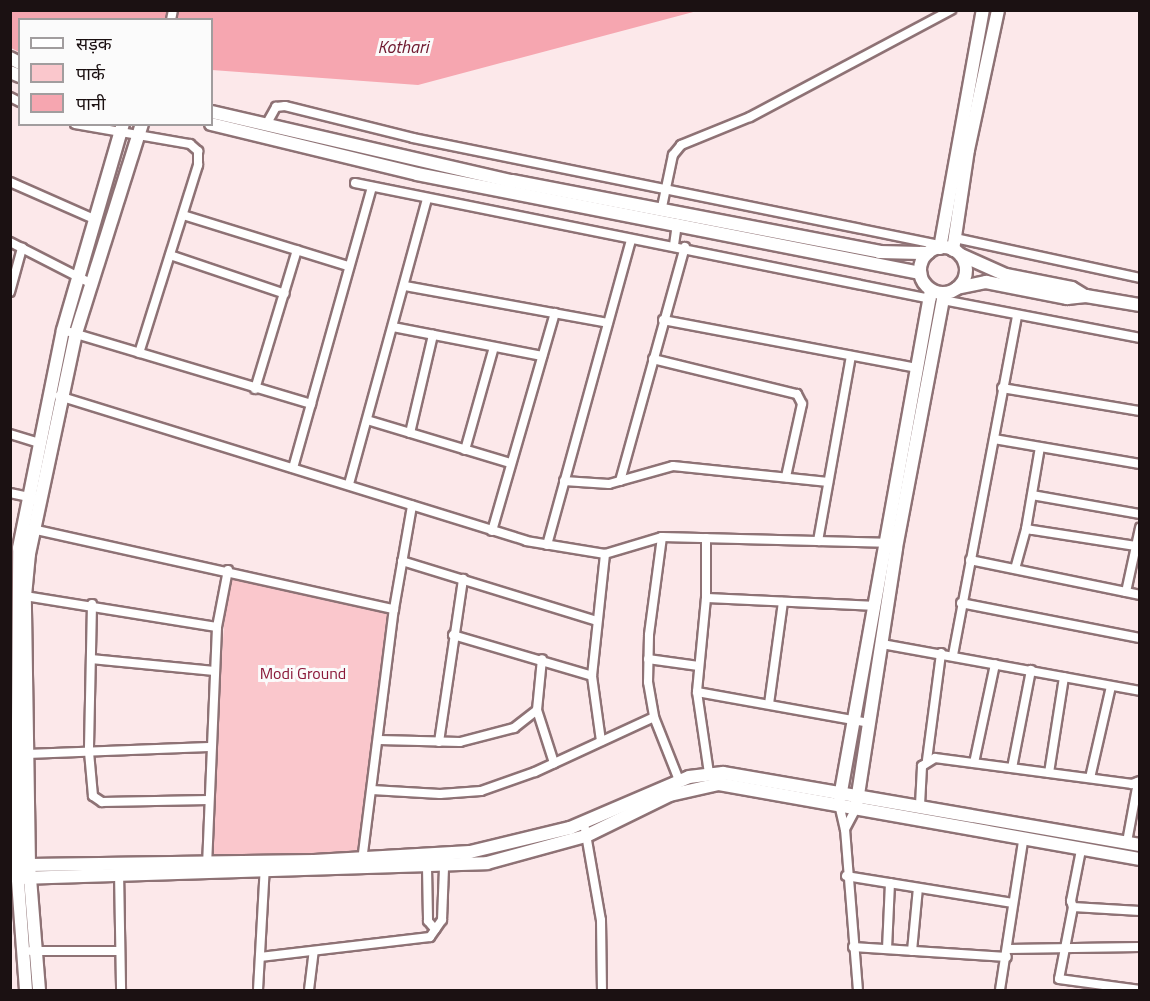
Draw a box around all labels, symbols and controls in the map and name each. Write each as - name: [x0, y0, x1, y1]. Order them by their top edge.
- legend: [18, 18, 213, 126]
- text: सड़क: [76, 30, 112, 57]
- water label: Kothari: [378, 36, 428, 58]
- text: पार्क: [76, 60, 105, 87]
- text: पानी: [76, 90, 106, 117]
- park label: Modi Ground: [260, 663, 346, 683]

